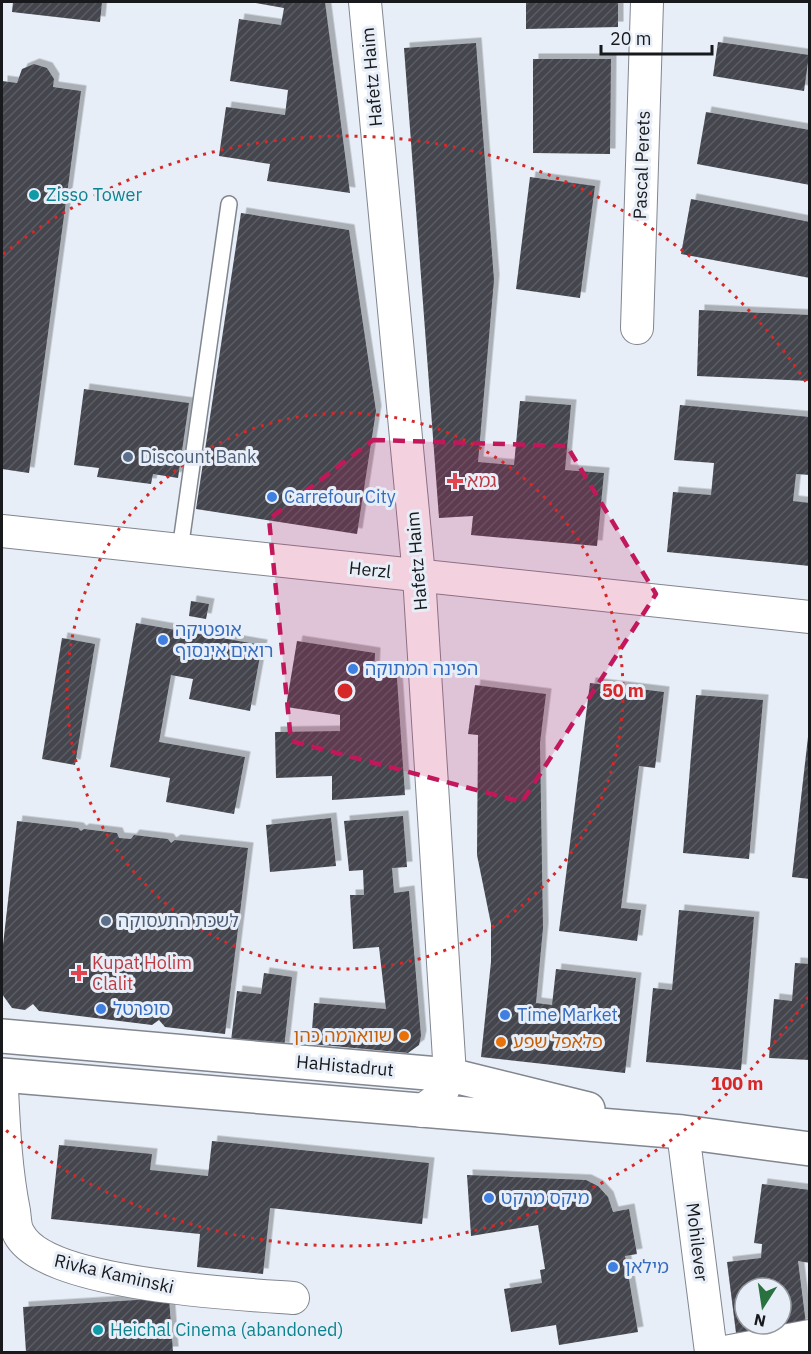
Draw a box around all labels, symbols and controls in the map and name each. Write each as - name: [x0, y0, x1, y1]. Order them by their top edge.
- scale bar: [601, 18, 712, 56]
- street label: Hafetz Haim: [356, 27, 387, 128]
- text: 20 m: [610, 27, 652, 50]
- street label: Pascal Perets: [628, 110, 655, 220]
- place label: Zisso Tower: [46, 183, 142, 206]
- marker: Zisso Tower: [27, 188, 41, 202]
- place label: Discount Bank: [140, 445, 257, 468]
- marker: Discount Bank: [121, 450, 135, 464]
- place label: גמא: [467, 469, 497, 492]
- marker: גמא: [448, 474, 462, 488]
- place label: Carrefour City: [284, 485, 396, 508]
- marker: Carrefour City: [265, 490, 279, 504]
- street label: Hafetz Haim: [401, 511, 432, 612]
- street label: Herzl: [348, 556, 392, 583]
- place label: אופטיקה רואים אינסוף: [175, 618, 273, 662]
- marker: אופטיקה רואים אינסוף: [156, 633, 170, 647]
- place label: הפינה המתוקה: [365, 657, 478, 680]
- marker: הפינה המתוקה: [346, 662, 360, 676]
- text: 50 m: [602, 679, 644, 702]
- centre of rings: [335, 681, 355, 701]
- place label: לשכת התעסוקה: [118, 909, 239, 932]
- marker: לשכת התעסוקה: [99, 914, 113, 928]
- place label: Kupat Holim Clalit: [92, 951, 192, 995]
- marker: Kupat Holim Clalit: [70, 964, 88, 982]
- place label: סופרטל: [113, 997, 170, 1020]
- marker: סופרטל: [94, 1002, 108, 1016]
- place label: Time Market: [517, 1003, 618, 1026]
- marker: Time Market: [498, 1008, 512, 1022]
- place label: שווארמה כהן: [293, 1024, 392, 1047]
- marker: שווארמה כהן: [397, 1029, 411, 1043]
- place label: פלאפל שפע: [513, 1030, 603, 1053]
- marker: פלאפל שפע: [494, 1035, 508, 1049]
- street label: HaHistadrut: [295, 1050, 395, 1081]
- text: 100 m: [711, 1072, 763, 1095]
- place label: מיקס מרקט: [501, 1186, 589, 1209]
- marker: מיקס מרקט: [482, 1191, 496, 1205]
- street label: Mohilever: [681, 1201, 714, 1283]
- street label: Rivka Kaminski: [52, 1249, 176, 1298]
- place label: מילאן: [625, 1255, 669, 1278]
- marker: מילאן: [606, 1260, 620, 1274]
- north arrow: [733, 1276, 793, 1336]
- text: N: [752, 1310, 768, 1332]
- place label: Heichal Cinema (abandoned): [110, 1318, 344, 1341]
- marker: Heichal Cinema (abandoned): [91, 1323, 105, 1337]

